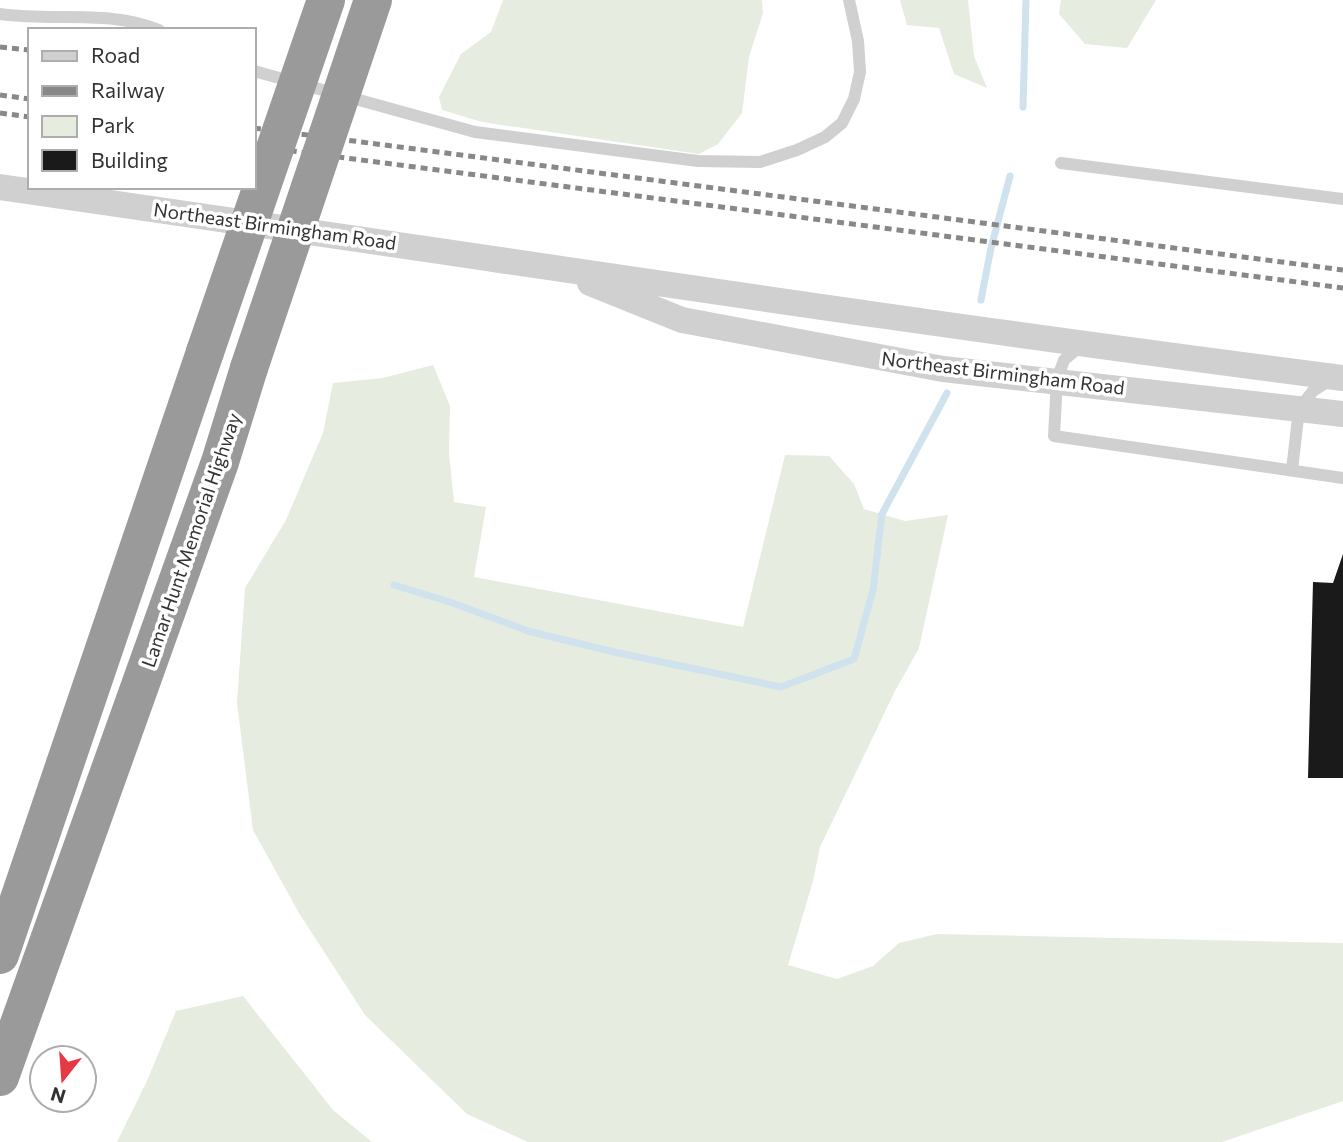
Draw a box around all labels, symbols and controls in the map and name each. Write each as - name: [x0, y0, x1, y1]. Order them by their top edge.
- legend: [28, 28, 256, 189]
- text: Road: [91, 42, 140, 67]
- text: Railway: [91, 77, 165, 102]
- text: Park: [91, 112, 135, 137]
- text: Building: [91, 147, 168, 172]
- street label: Northeast Birmingham Road: [152, 197, 398, 254]
- street label: Northeast Birmingham Road: [880, 346, 1126, 399]
- street label: Lamar Hunt Memorial Highway: [136, 410, 245, 670]
- north arrow: [28, 1044, 98, 1114]
- text: N: [48, 1083, 68, 1109]

